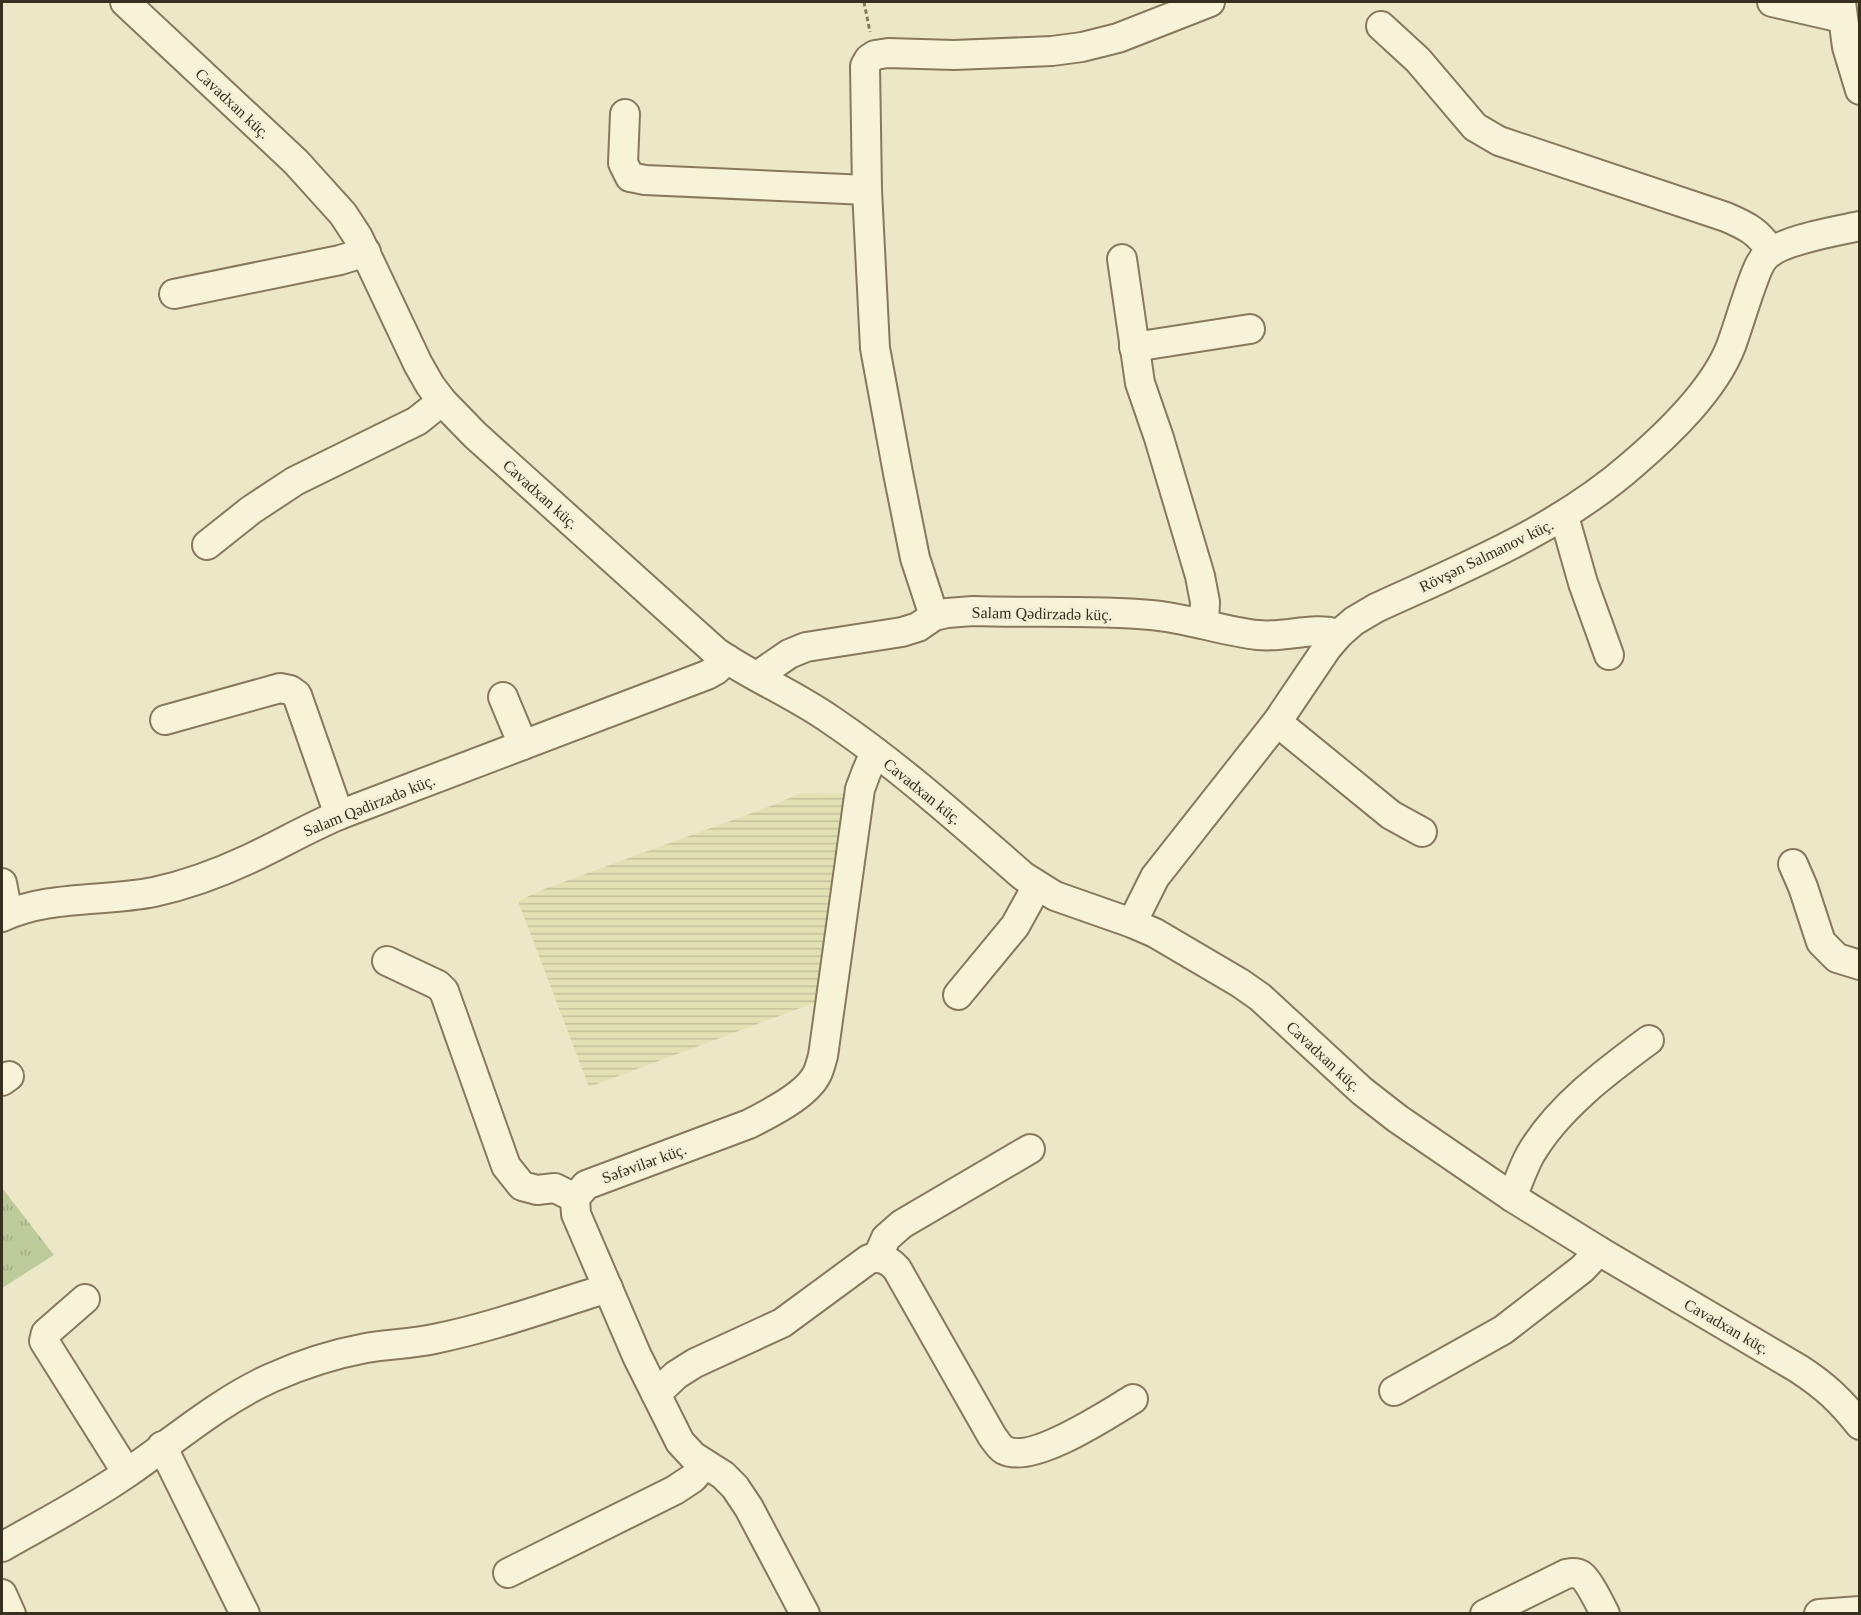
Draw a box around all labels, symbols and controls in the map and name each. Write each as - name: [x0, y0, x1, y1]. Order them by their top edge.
- street label: Cavadxan küç.: [191, 65, 273, 143]
- street label: Cavadxan küç.: [499, 456, 582, 533]
- street label: Rövşən Salmanov küç.: [1416, 516, 1556, 596]
- street label: Salam Qədirzadə küç.: [971, 604, 1113, 624]
- street label: Cavadxan küç.: [880, 755, 965, 829]
- street label: Salam Qədirzadə küç.: [301, 771, 438, 841]
- street label: Cavadxan küç.: [1282, 1018, 1364, 1096]
- street label: Səfəvilər küç.: [600, 1140, 689, 1188]
- street label: Cavadxan küç.: [1681, 1295, 1772, 1358]

